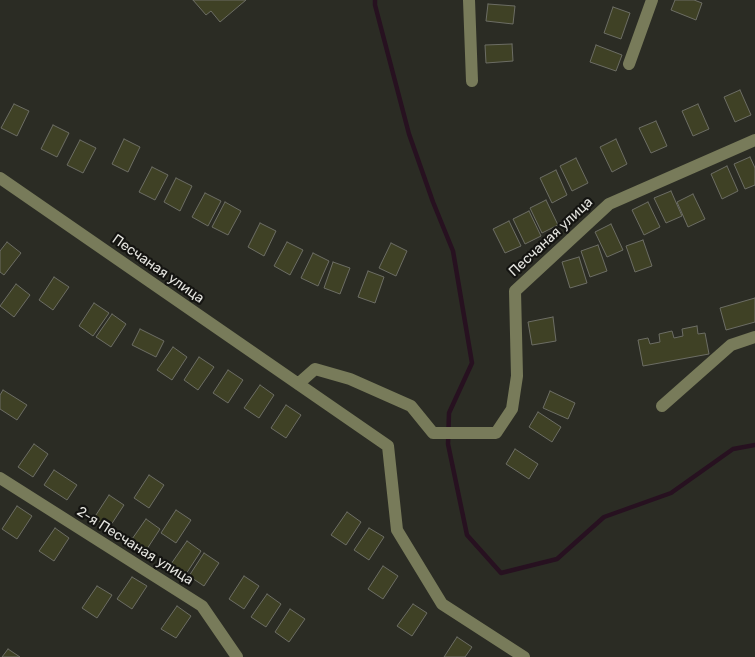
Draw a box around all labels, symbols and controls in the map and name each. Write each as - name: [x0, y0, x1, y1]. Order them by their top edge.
- street label: Песчаная улица: [506, 194, 596, 280]
- street label: Песчаная улица: [109, 231, 207, 307]
- street label: 2-я Песчаная улица: [74, 503, 196, 589]

